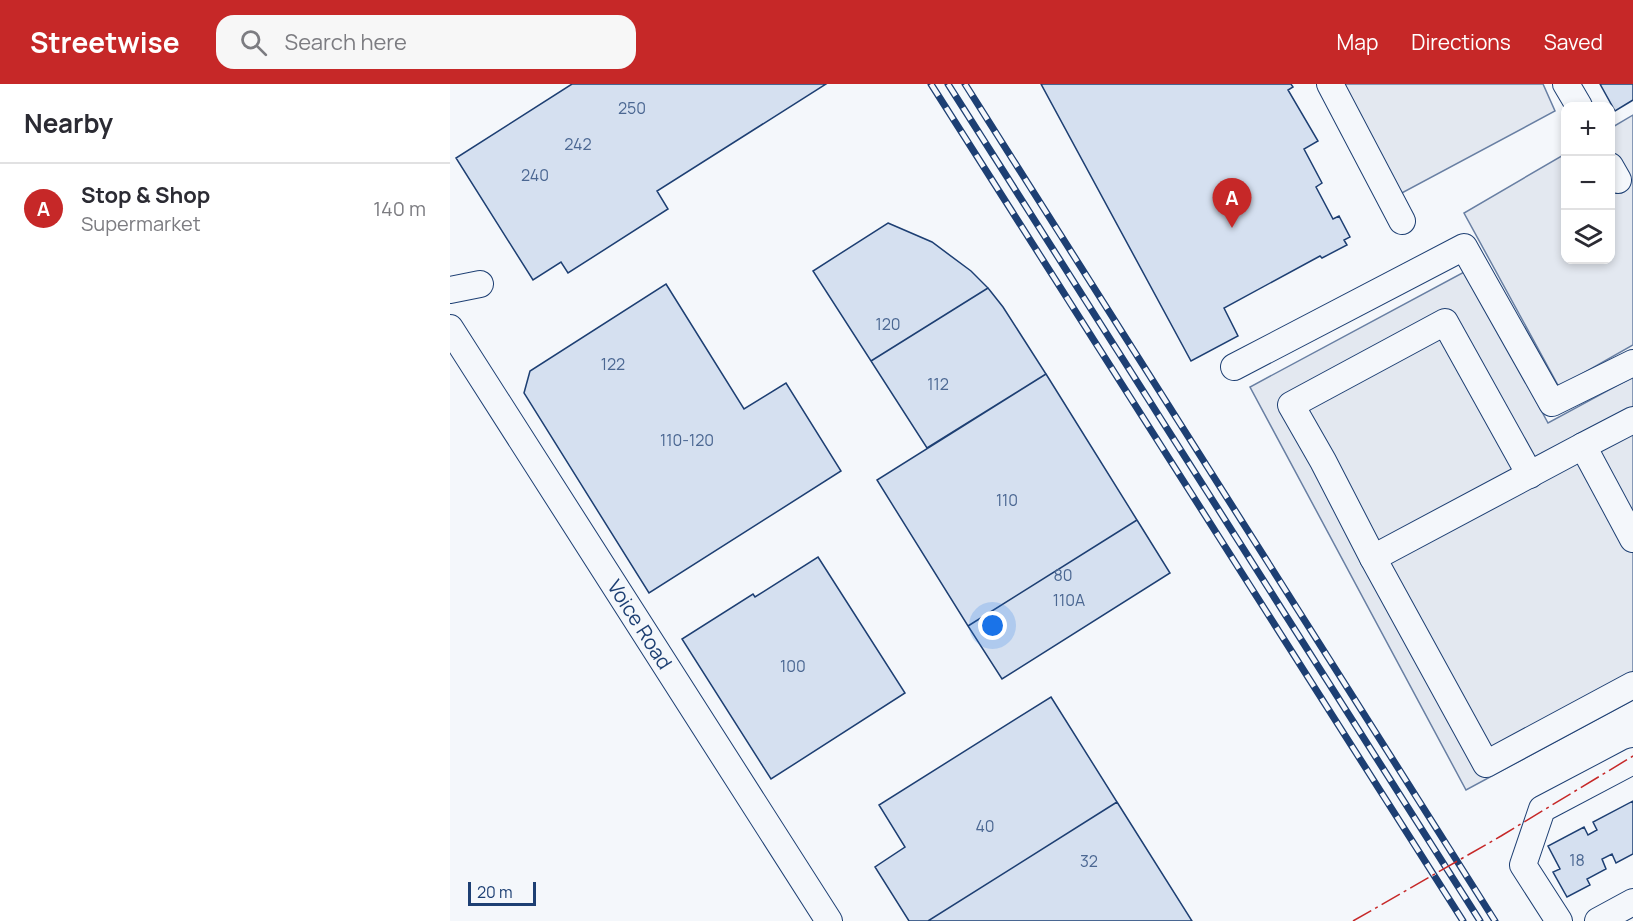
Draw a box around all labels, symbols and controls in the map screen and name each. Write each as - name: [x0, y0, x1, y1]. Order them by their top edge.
- search box: [216, 15, 636, 69]
- text: Streetwise: [30, 23, 180, 61]
- icon: search: [237, 26, 270, 59]
- text: Search here: [285, 27, 407, 57]
- text: Map: [1337, 28, 1378, 56]
- text: Directions: [1411, 28, 1511, 56]
- text: Saved: [1544, 28, 1603, 56]
- house number: 250: [618, 97, 646, 119]
- map controls: [1561, 102, 1615, 264]
- button: +: [1561, 102, 1615, 156]
- text: Nearby: [24, 105, 113, 141]
- house number: 242: [564, 133, 592, 155]
- button: −: [1561, 156, 1615, 210]
- house number: 240: [521, 164, 549, 186]
- pin: A: [1212, 178, 1252, 228]
- text: Stop & Shop: [81, 180, 210, 210]
- text: A: [37, 195, 50, 222]
- text: 140 m: [373, 195, 426, 222]
- text: Supermarket: [81, 210, 201, 237]
- button: layers: [1561, 210, 1615, 264]
- house number: 120: [875, 313, 901, 335]
- house number: 122: [601, 353, 625, 375]
- house number: 112: [927, 373, 949, 395]
- house number: 110-120: [660, 429, 714, 451]
- house number: 110: [996, 489, 1018, 511]
- house number: 80: [1053, 564, 1073, 586]
- street label: Voice Road: [601, 574, 679, 674]
- house number: 110A: [1053, 589, 1085, 611]
- your location: [978, 611, 1007, 640]
- house number: 100: [780, 655, 806, 677]
- house number: 40: [975, 815, 995, 837]
- house number: 18: [1569, 849, 1585, 871]
- house number: 32: [1080, 850, 1098, 872]
- scale bar: [468, 879, 536, 906]
- text: 20 m: [477, 881, 513, 903]

